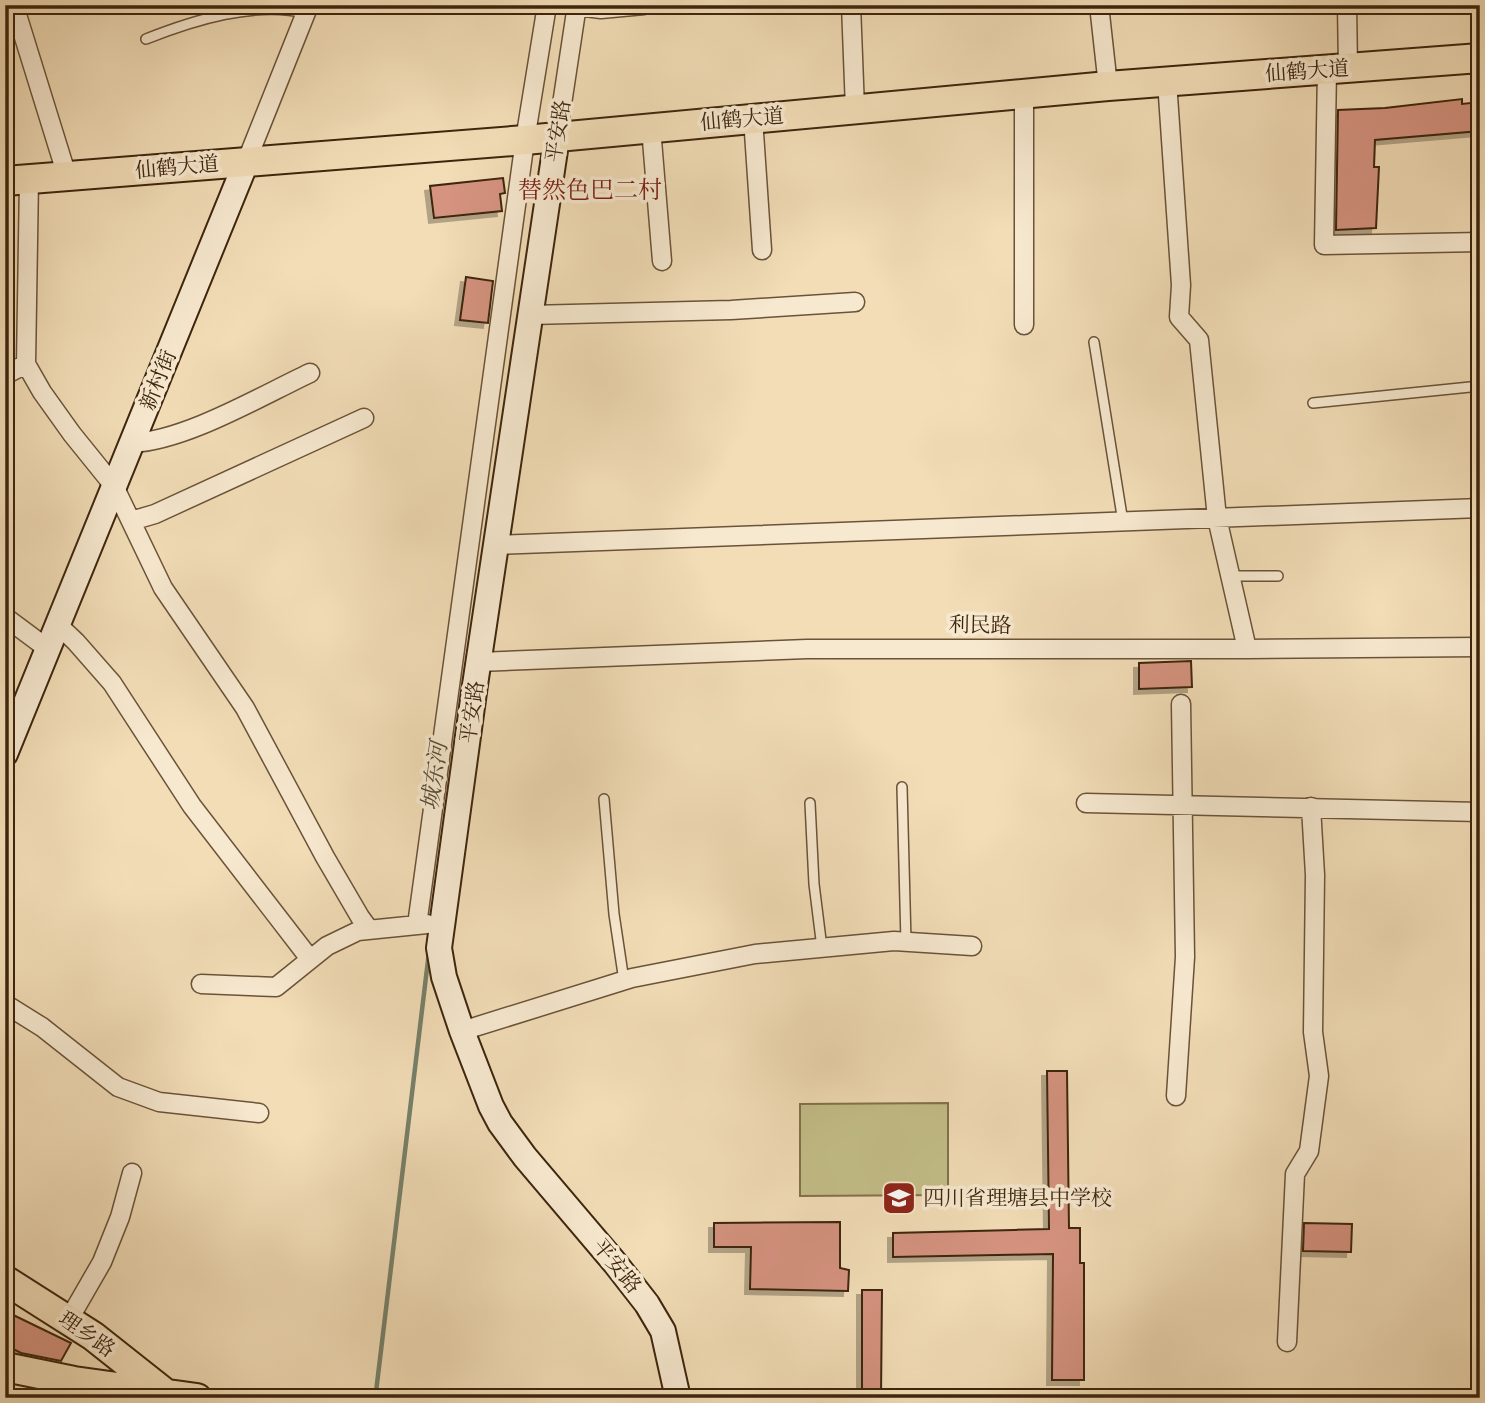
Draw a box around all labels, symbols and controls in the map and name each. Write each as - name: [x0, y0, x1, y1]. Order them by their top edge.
- street label: 仙鹤大道: [1264, 55, 1350, 87]
- street label: 平安路: [540, 98, 576, 164]
- street label: 仙鹤大道: [699, 102, 785, 136]
- street label: 仙鹤大道: [134, 150, 220, 184]
- district label: 替然色巴二村: [518, 175, 662, 205]
- street label: 新村街: [134, 346, 182, 414]
- street label: 利民路: [948, 611, 1012, 639]
- street label: 平安路: [455, 679, 489, 745]
- water label: 城东河: [415, 736, 453, 812]
- school or university icon: 四川省理塘县中学校: [880, 1179, 918, 1217]
- place label: 四川省理塘县中学校: [923, 1185, 1112, 1211]
- street label: 平安路: [587, 1233, 647, 1299]
- street label: 理乡路: [54, 1305, 120, 1363]

